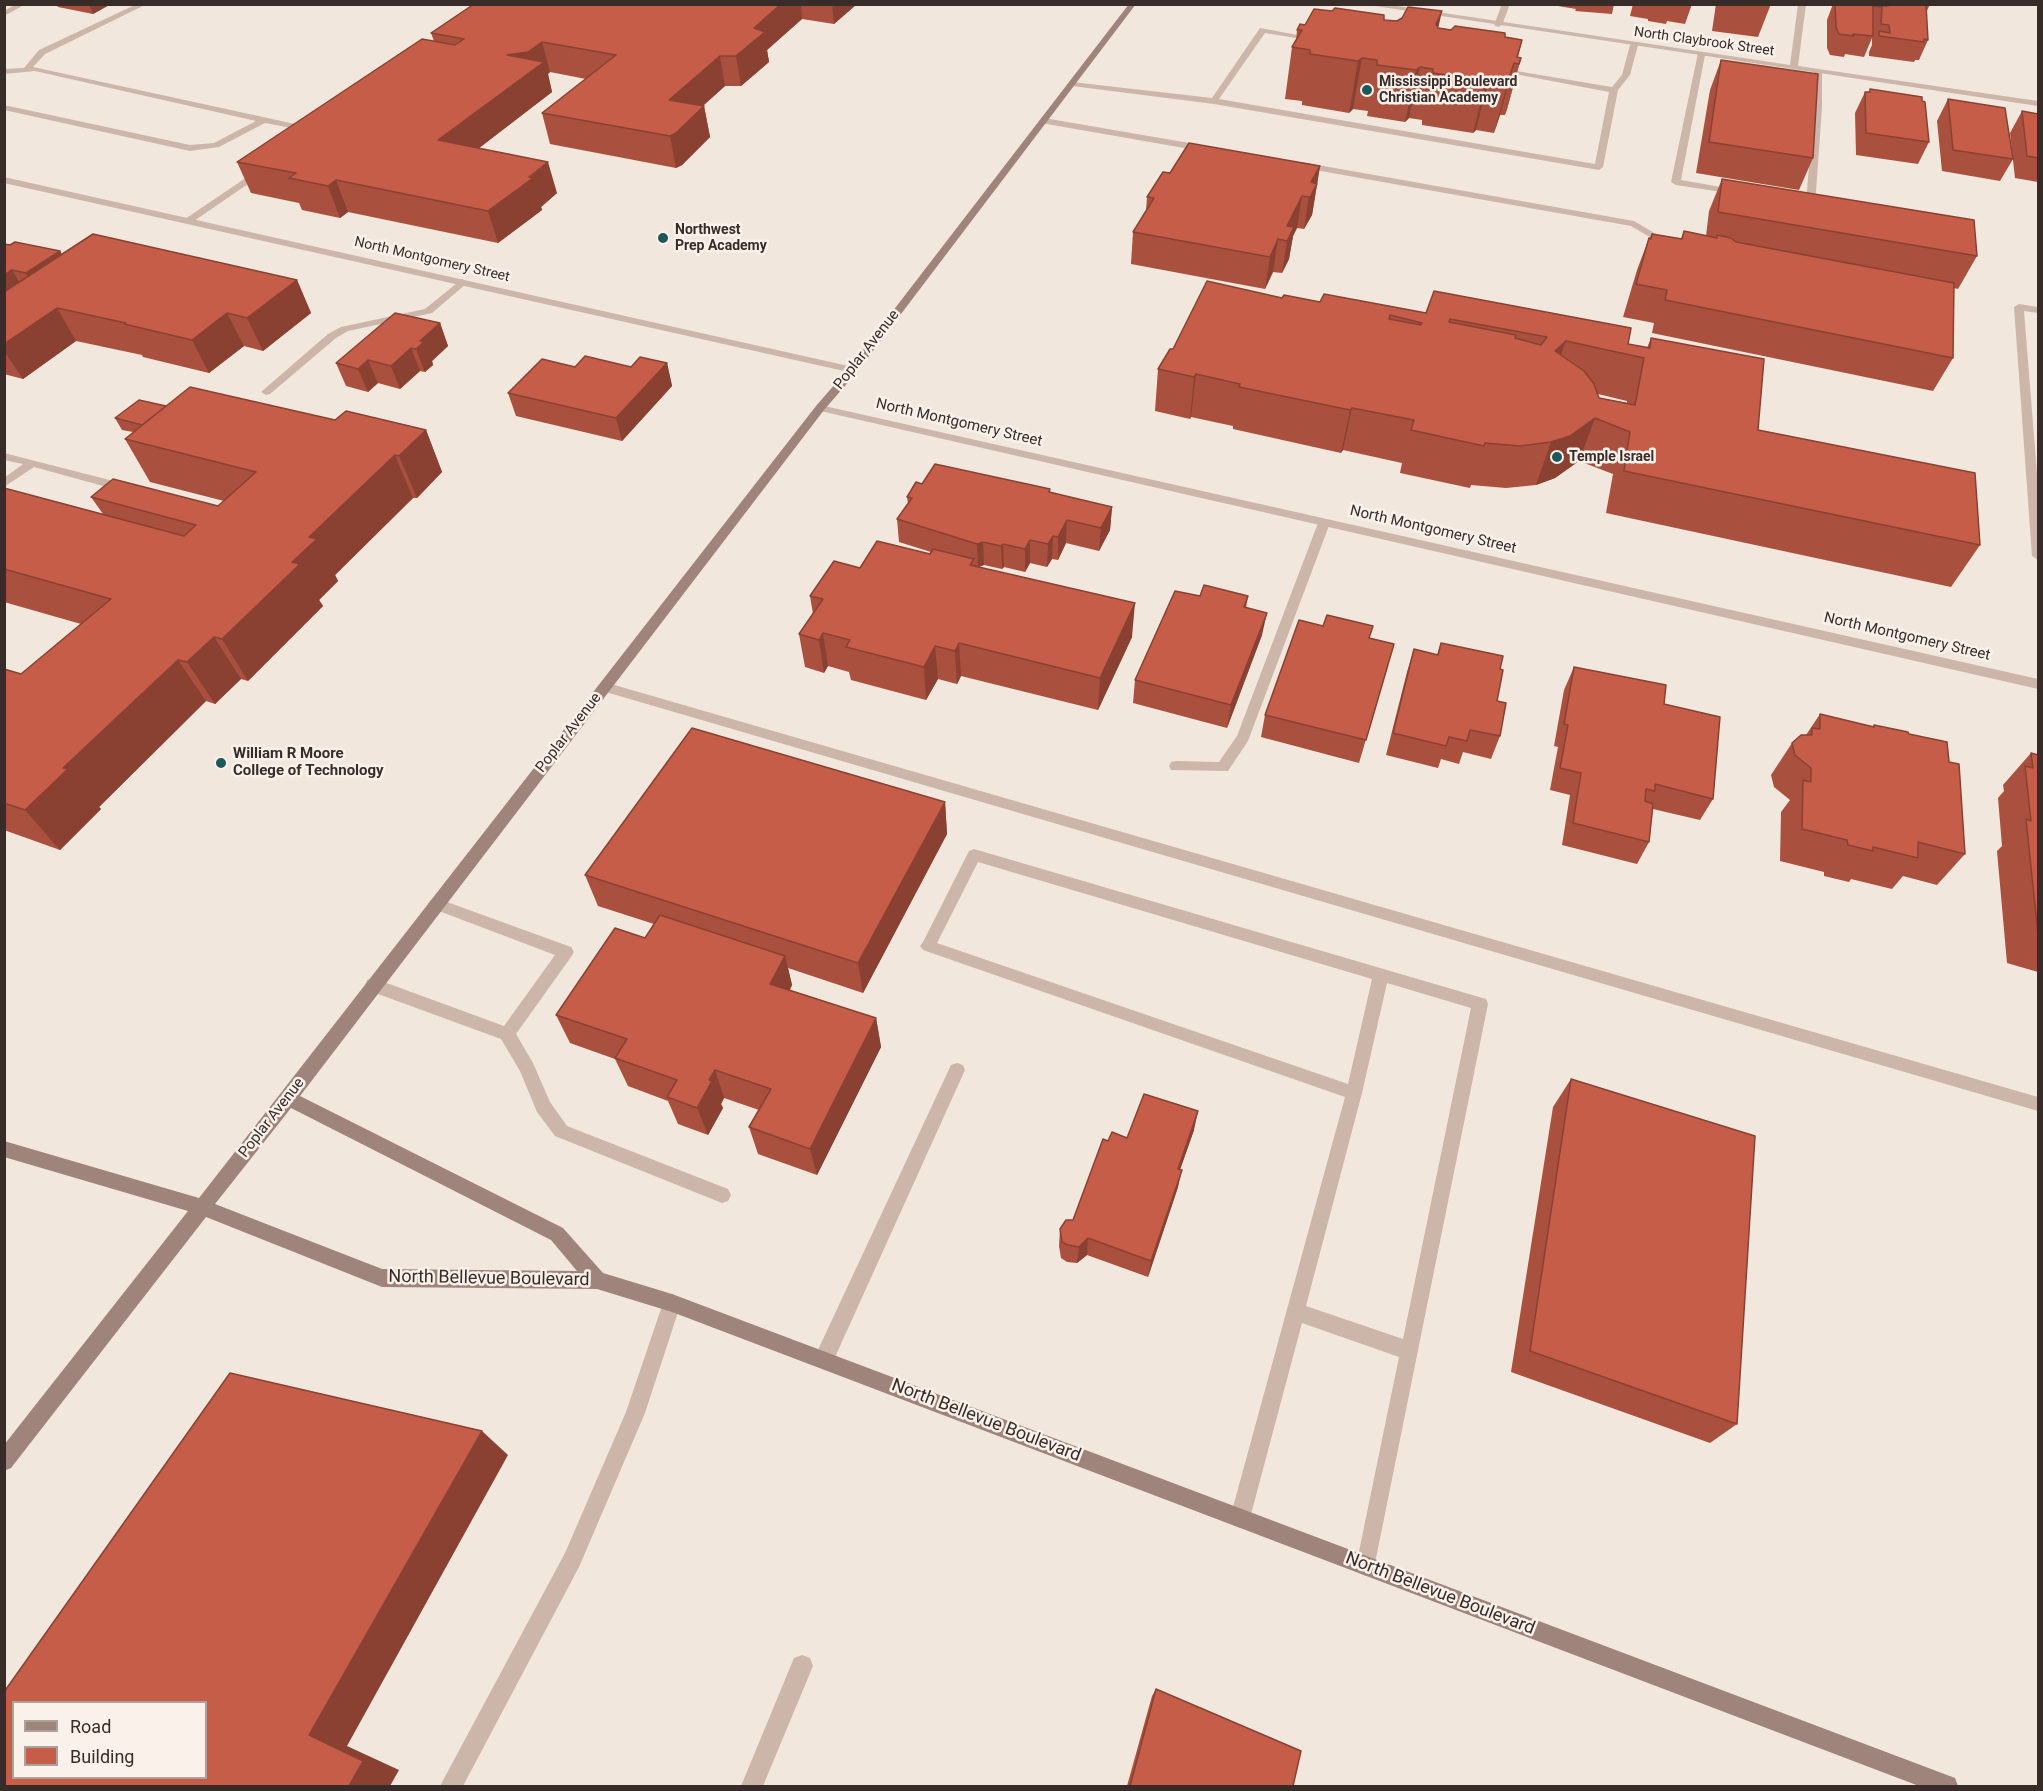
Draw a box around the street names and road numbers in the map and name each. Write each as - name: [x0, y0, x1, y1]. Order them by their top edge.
- street label: North Claybrook Street: [1633, 24, 1775, 60]
- street label: North Montgomery Street: [353, 234, 511, 286]
- street label: Poplar Avenue: [830, 307, 904, 393]
- street label: North Montgomery Street: [874, 395, 1044, 451]
- street label: North Montgomery Street: [1348, 502, 1518, 558]
- street label: North Montgomery Street: [1822, 609, 1992, 665]
- street label: Poplar Avenue: [532, 690, 606, 776]
- street label: Poplar Avenue: [235, 1075, 309, 1161]
- street label: North Bellevue Boulevard: [388, 1266, 590, 1292]
- street label: North Bellevue Boulevard: [888, 1375, 1084, 1467]
- street label: North Bellevue Boulevard: [1342, 1548, 1538, 1640]

